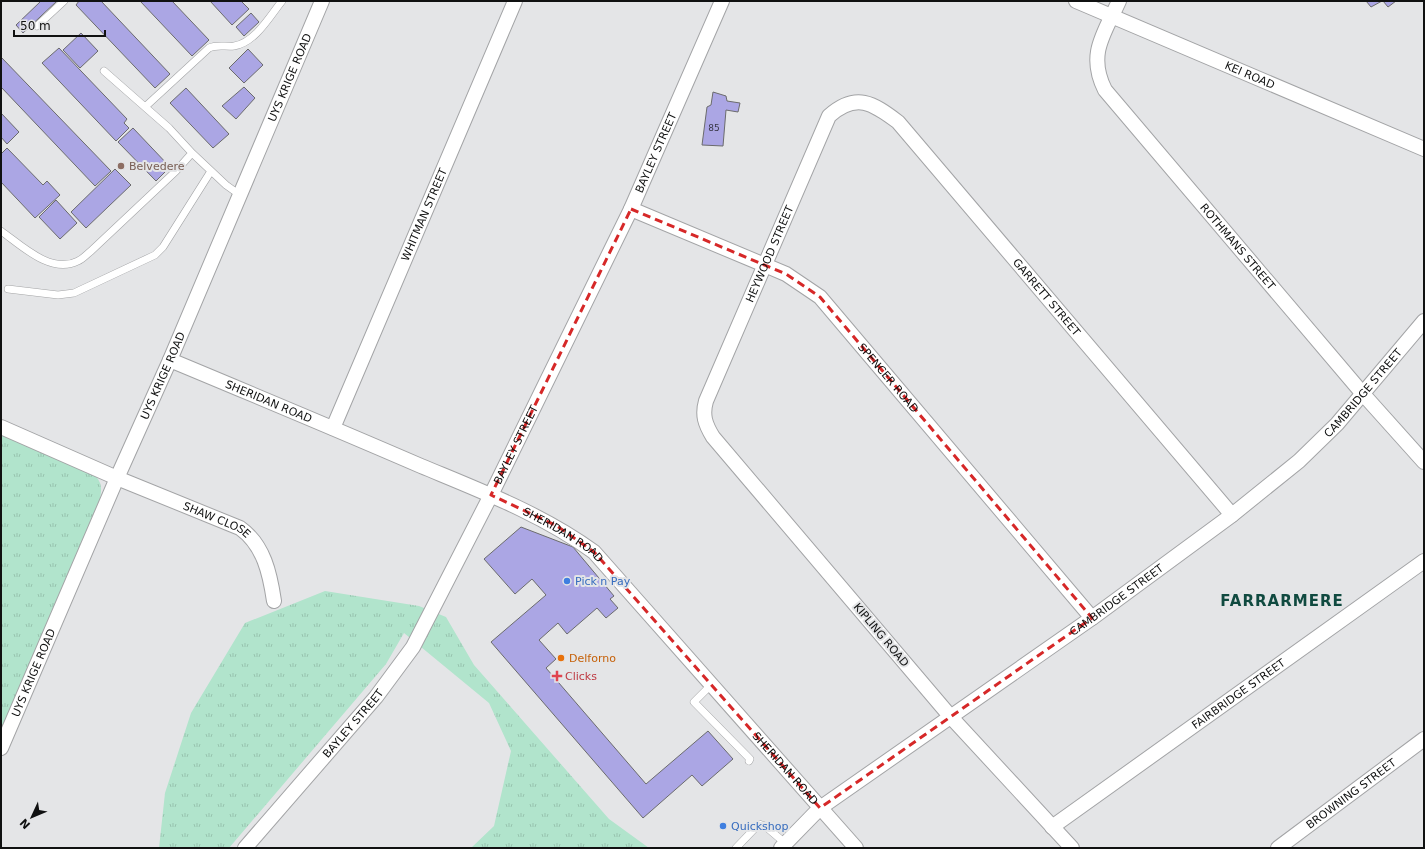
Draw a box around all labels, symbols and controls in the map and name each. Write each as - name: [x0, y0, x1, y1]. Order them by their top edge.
- scale bar: [14, 12, 105, 38]
- text: 50 m: [20, 19, 51, 33]
- street label: UYS KRIGE ROAD: [265, 31, 314, 124]
- street label: KEI ROAD: [1223, 59, 1277, 91]
- street label: BAYLEY STREET: [632, 110, 679, 195]
- house number: 85: [708, 123, 720, 133]
- place label: Belvedere: [129, 160, 185, 173]
- marker: Belvedere: [116, 161, 126, 171]
- street label: WHITMAN STREET: [398, 166, 450, 263]
- street label: ROTHMANS STREET: [1198, 201, 1278, 293]
- street label: HEYWOOD STREET: [743, 203, 796, 304]
- street label: GARRETT STREET: [1010, 256, 1083, 338]
- street label: UYS KRIGE ROAD: [138, 330, 188, 421]
- street label: SPENCER ROAD: [855, 340, 921, 415]
- street label: CAMBRIDGE STREET: [1321, 346, 1405, 440]
- street label: SHERIDAN ROAD: [223, 377, 314, 425]
- street label: BAYLEY STREET: [491, 403, 541, 486]
- street label: SHAW CLOSE: [181, 499, 254, 540]
- street label: SHERIDAN ROAD: [521, 505, 606, 565]
- street label: CAMBRIDGE STREET: [1067, 561, 1166, 638]
- place label: Pick n Pay: [575, 575, 631, 588]
- marker: Pick n Pay: [562, 576, 572, 586]
- district label: FARRARMERE: [1220, 592, 1344, 610]
- street label: KIPLING ROAD: [851, 601, 911, 669]
- street label: UYS KRIGE ROAD: [9, 627, 58, 719]
- place label: Delforno: [569, 652, 616, 665]
- marker: Delforno: [556, 653, 566, 663]
- street label: FAIRBRIDGE STREET: [1189, 656, 1288, 732]
- place label: Clicks: [565, 670, 597, 683]
- marker: Clicks: [552, 671, 562, 681]
- street label: BAYLEY STREET: [320, 686, 386, 760]
- street label: SHERIDAN ROAD: [750, 729, 821, 807]
- street label: BROWNING STREET: [1304, 756, 1399, 831]
- north arrow: [12, 797, 52, 837]
- text: N: [17, 816, 33, 831]
- place label: Quickshop: [731, 820, 789, 833]
- marker: Quickshop: [718, 821, 728, 831]

